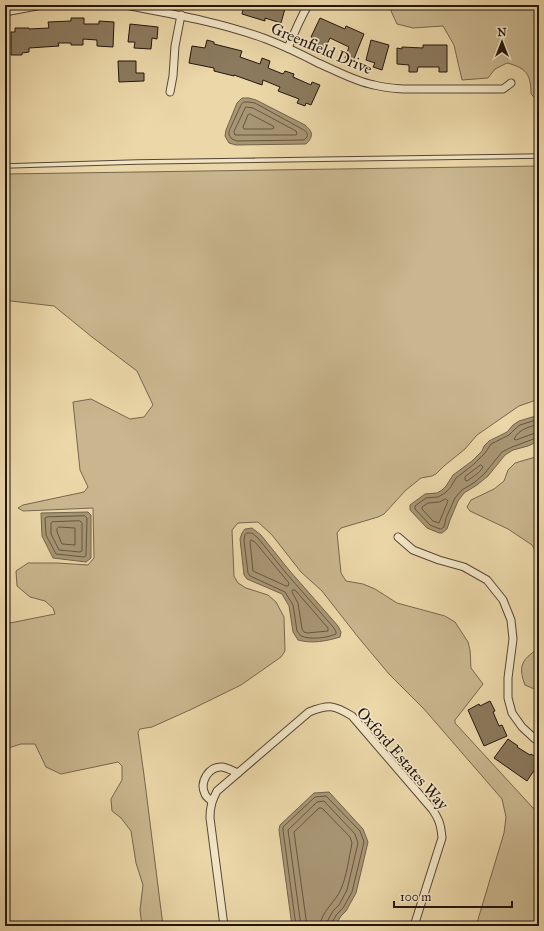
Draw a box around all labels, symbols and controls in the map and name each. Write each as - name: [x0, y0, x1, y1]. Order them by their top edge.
- street label: Greenfield Drive: [268, 19, 376, 78]
- north arrow: [482, 22, 522, 62]
- text: N: [497, 26, 507, 39]
- street label: Oxford Estates Way: [353, 703, 453, 814]
- scale bar: [394, 883, 512, 909]
- text: 100 m: [400, 890, 431, 904]

